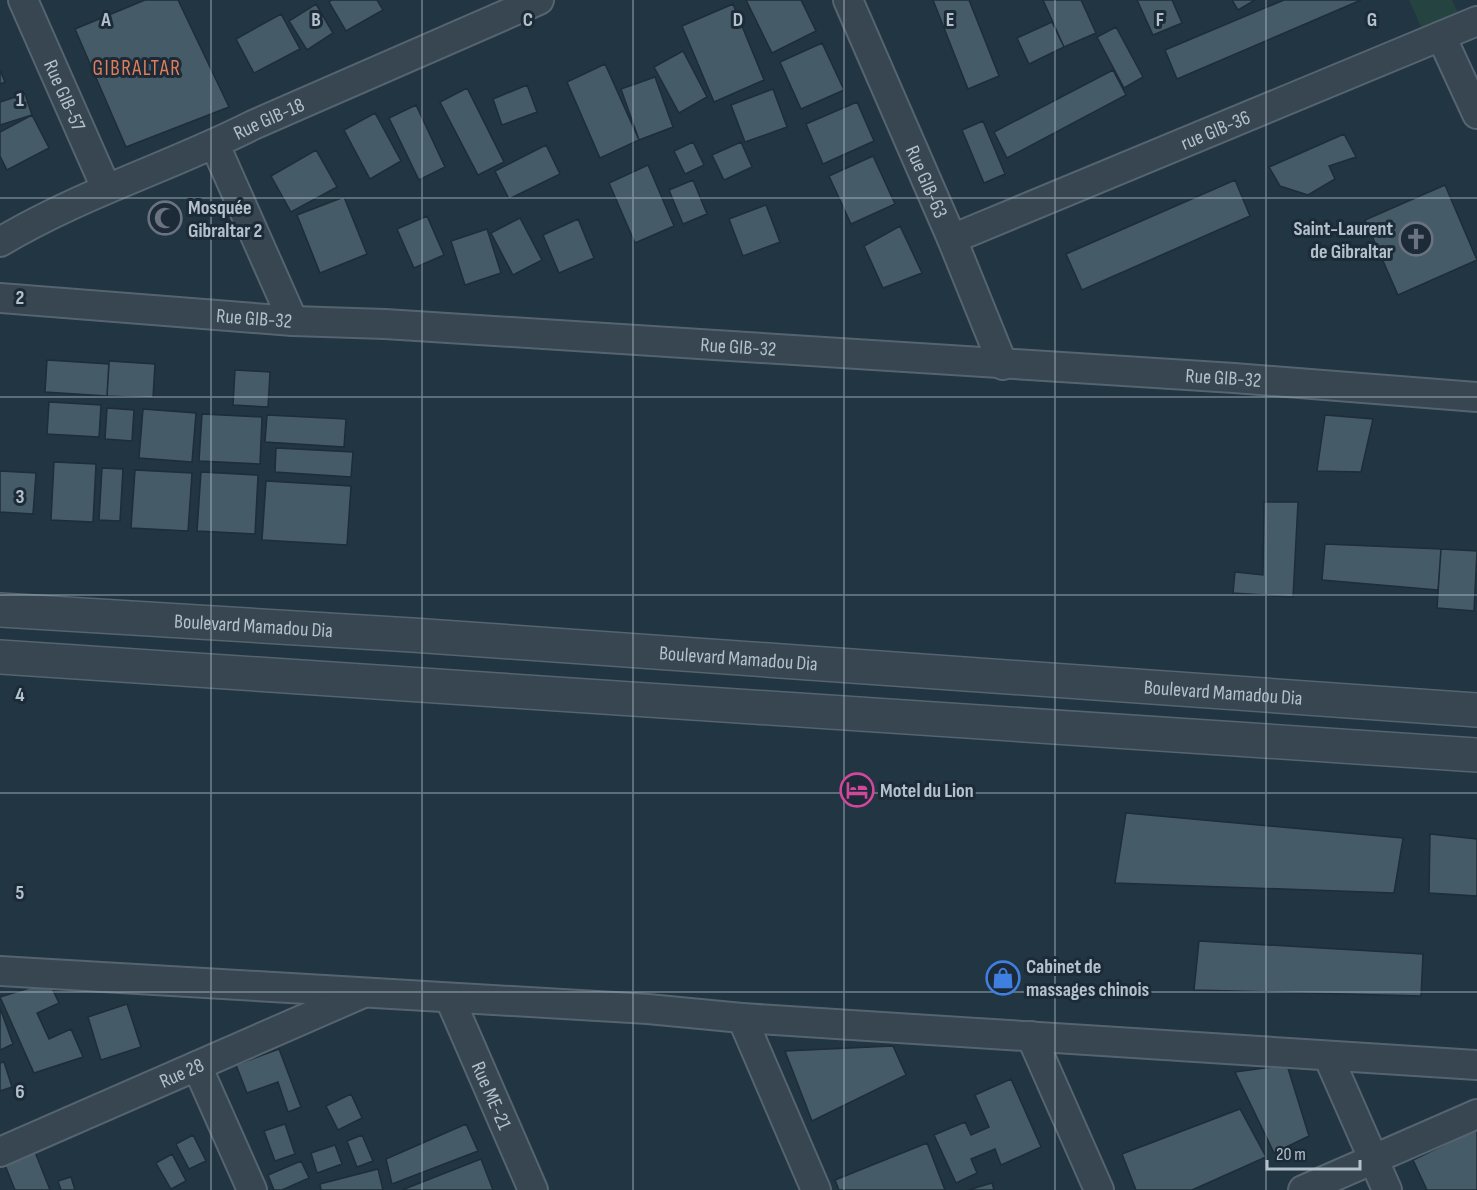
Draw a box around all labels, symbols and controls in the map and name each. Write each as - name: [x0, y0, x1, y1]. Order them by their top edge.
- text: A: [100, 8, 111, 32]
- text: B: [311, 8, 321, 32]
- text: C: [523, 8, 533, 32]
- text: D: [733, 8, 743, 32]
- text: E: [946, 8, 954, 32]
- text: F: [1156, 8, 1164, 32]
- text: G: [1367, 8, 1377, 32]
- street label: Rue GIB-57: [38, 56, 90, 135]
- district label: GIBRALTAR: [93, 56, 181, 81]
- text: 1: [16, 88, 24, 112]
- street label: Rue GIB-18: [230, 93, 308, 146]
- street label: rue GIB-36: [1177, 106, 1254, 156]
- street label: Rue GIB-63: [900, 142, 952, 222]
- place label: Mosquée Gibraltar 2: [188, 196, 262, 243]
- mosque icon: Mosquée Gibraltar 2: [147, 200, 183, 236]
- place label: Saint-Laurent de Gibraltar: [1294, 217, 1393, 264]
- church icon: Saint-Laurent de Gibraltar: [1398, 221, 1434, 257]
- text: 2: [16, 286, 24, 310]
- street label: Rue GIB-32: [215, 304, 293, 334]
- street label: Rue GIB-32: [700, 333, 777, 362]
- street label: Rue GIB-32: [1185, 364, 1262, 393]
- text: 3: [16, 485, 25, 509]
- street label: Boulevard Mamadou Dia: [173, 610, 334, 643]
- street label: Boulevard Mamadou Dia: [658, 641, 819, 677]
- street label: Boulevard Mamadou Dia: [1143, 676, 1303, 711]
- text: 4: [15, 683, 25, 707]
- hotel icon: Motel du Lion: [839, 772, 875, 808]
- place label: Motel du Lion: [880, 779, 974, 803]
- text: 5: [16, 881, 25, 905]
- place label: Cabinet de massages chinois: [1026, 955, 1150, 1002]
- shop icon: Cabinet de massages chinois: [985, 960, 1021, 996]
- street label: Rue 28: [156, 1053, 208, 1094]
- street label: Rue ME-21: [466, 1058, 516, 1133]
- text: 6: [15, 1080, 25, 1104]
- scale bar: [1267, 1133, 1360, 1171]
- text: 20 m: [1276, 1144, 1306, 1165]

